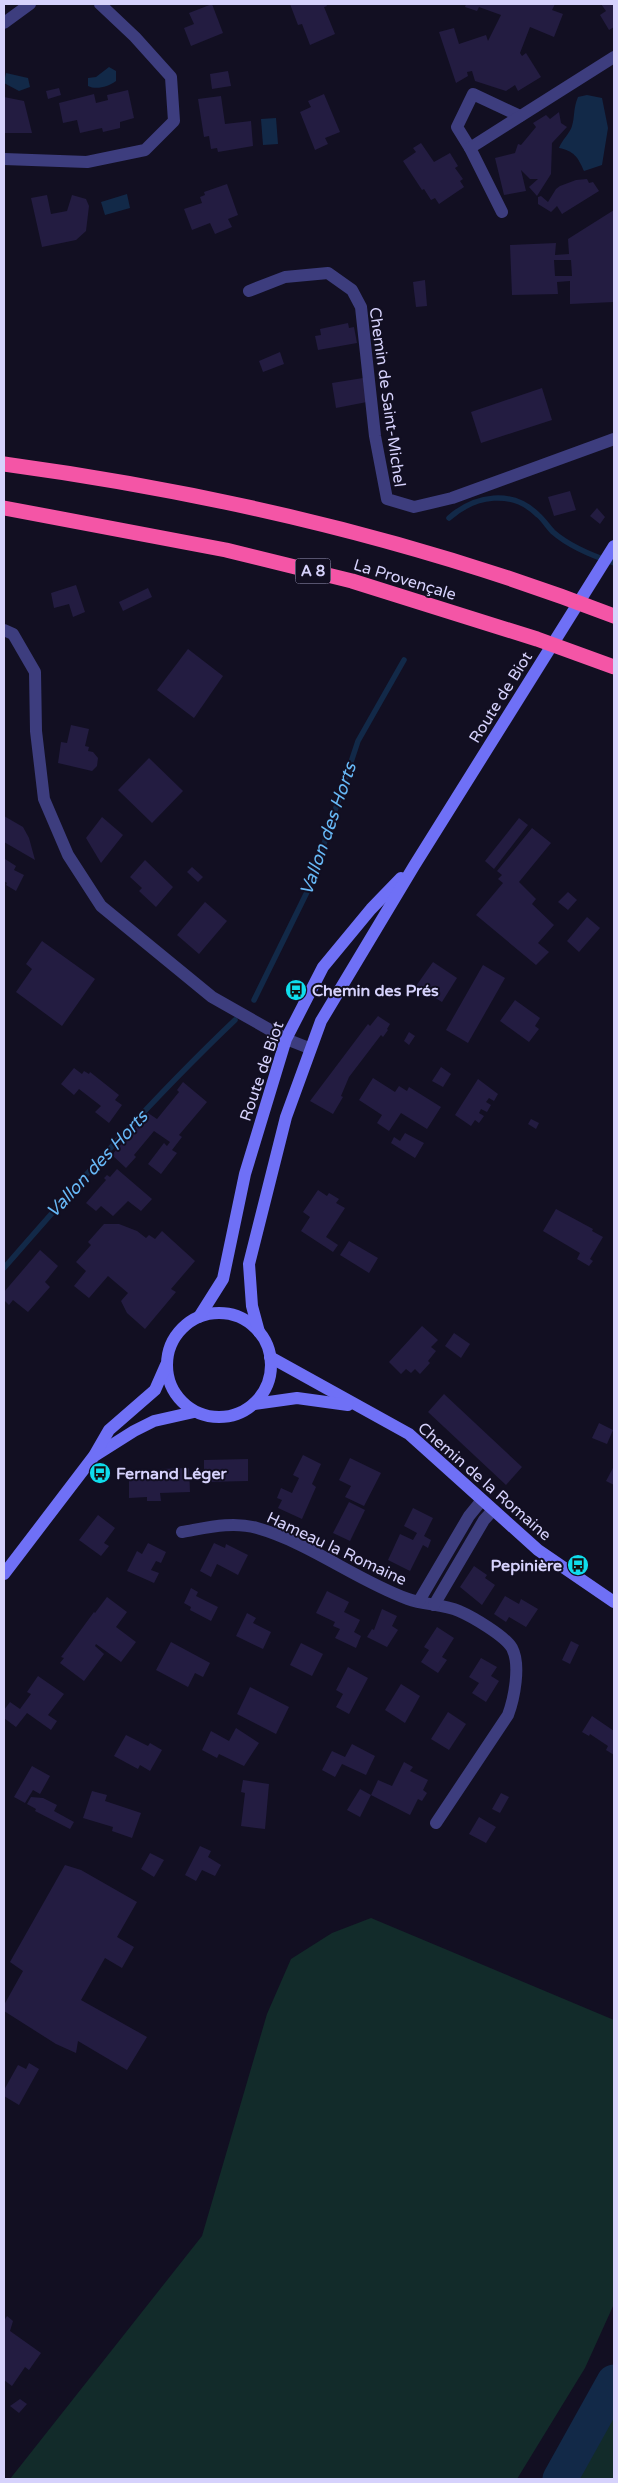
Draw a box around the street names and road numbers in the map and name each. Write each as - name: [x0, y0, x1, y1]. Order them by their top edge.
- street label: Chemin de Saint-Michel: [364, 306, 410, 488]
- street label: La Provençale: [351, 555, 458, 605]
- road number: A 8: [296, 558, 330, 584]
- street label: Route de Biot: [465, 648, 537, 747]
- street label: Route de Biot: [236, 1019, 288, 1124]
- street label: Chemin de la Romaine: [413, 1418, 555, 1545]
- street label: Hameau la Romaine: [263, 1508, 410, 1590]

